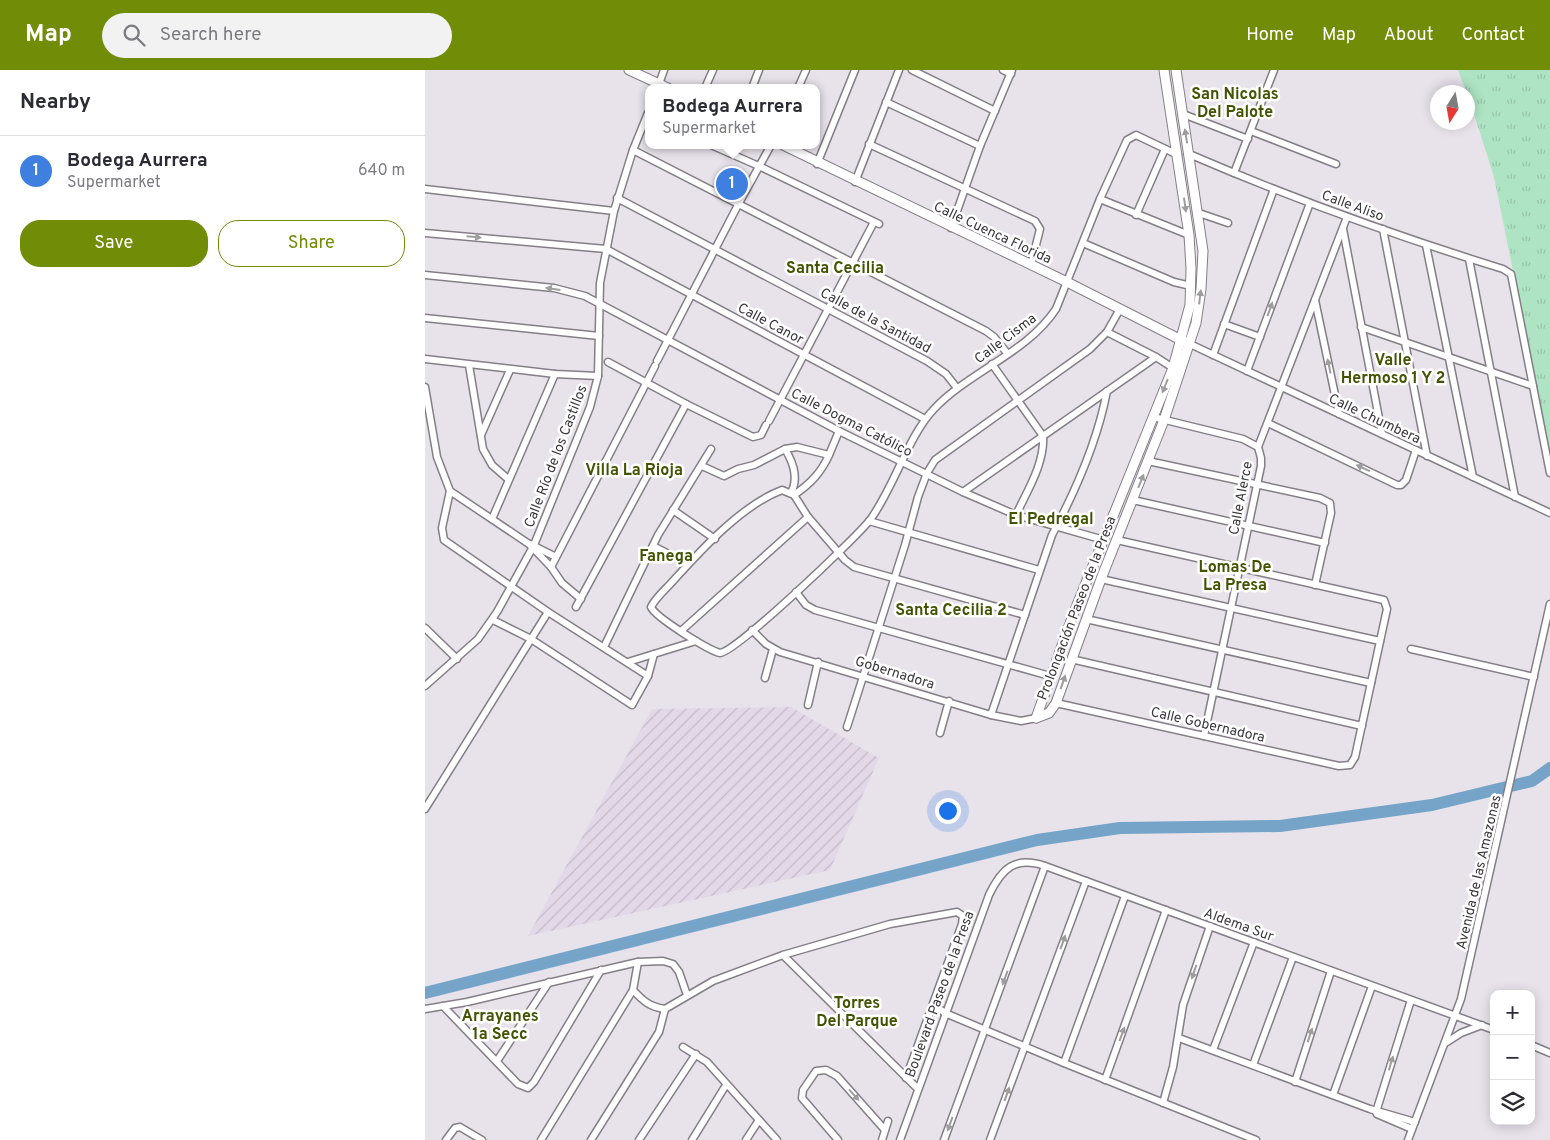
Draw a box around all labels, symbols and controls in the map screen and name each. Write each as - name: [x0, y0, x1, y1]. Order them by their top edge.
- search box: [102, 13, 452, 58]
- text: Map: [25, 20, 72, 50]
- icon: search: [120, 21, 148, 49]
- text: Search here: [160, 23, 261, 47]
- text: Home: [1246, 24, 1294, 47]
- text: Map: [1322, 24, 1356, 47]
- text: About: [1384, 24, 1433, 47]
- text: Contact: [1461, 24, 1525, 47]
- popup: [645, 84, 820, 149]
- district label: San Nicolas Del Palote: [1191, 85, 1279, 123]
- north arrow: [1430, 85, 1475, 130]
- text: Nearby: [20, 89, 91, 116]
- text: Bodega Aurrera: [662, 95, 803, 119]
- text: Supermarket: [662, 119, 756, 139]
- one-way arrow: [1182, 127, 1190, 143]
- text: Bodega Aurrera: [67, 149, 208, 173]
- text: 1: [33, 161, 39, 181]
- text: 640 m: [358, 161, 405, 181]
- pin: 1: [716, 165, 748, 203]
- text: Supermarket: [67, 173, 161, 193]
- street label: Calle Aliso: [1319, 187, 1386, 226]
- one-way arrow: [1181, 197, 1189, 213]
- street label: Calle Cuenca Florida: [931, 199, 1054, 268]
- button: Save: [20, 220, 208, 267]
- button: Share: [218, 220, 405, 267]
- one-way arrow: [466, 234, 482, 242]
- district label: Santa Cecilia: [786, 259, 884, 279]
- one-way arrow: [545, 284, 561, 292]
- street label: Calle de la Santidad: [817, 285, 934, 358]
- one-way arrow: [1196, 289, 1204, 305]
- street label: Calle Canor: [734, 300, 807, 349]
- one-way arrow: [1267, 302, 1274, 317]
- street label: Calle Cisma: [972, 310, 1040, 368]
- district label: Valle Hermoso 1 Y 2: [1341, 351, 1445, 389]
- one-way arrow: [1325, 358, 1333, 374]
- one-way arrow: [1161, 379, 1169, 393]
- street label: Calle Río de los Castillos: [521, 383, 591, 530]
- street label: Calle Dogma Católico: [788, 385, 915, 461]
- street label: Calle Chumbera: [1326, 391, 1423, 448]
- street label: Calle Alerce: [1226, 460, 1257, 537]
- district label: Villa La Rioja: [585, 461, 683, 481]
- one-way arrow: [1356, 464, 1370, 472]
- one-way arrow: [1137, 474, 1145, 488]
- district label: El Pedregal: [1008, 510, 1094, 530]
- street label: Prolongación Paseo de la Presa: [1034, 514, 1120, 703]
- district label: Fanega: [639, 547, 693, 567]
- district label: Lomas De La Presa: [1199, 558, 1272, 596]
- district label: Santa Cecilia 2: [895, 601, 1007, 621]
- street label: Gobernadora: [853, 653, 936, 694]
- one-way arrow: [1060, 674, 1068, 689]
- street label: Calle Gobernadora: [1149, 704, 1266, 747]
- street label: Avenida de las Amazonas: [1453, 793, 1506, 951]
- your location: [935, 798, 961, 824]
- street label: Aldema Sur: [1201, 905, 1276, 946]
- street label: Boulevard Paseo de la Presa: [902, 909, 978, 1080]
- one-way arrow: [1060, 934, 1067, 949]
- one-way arrow: [1190, 965, 1197, 980]
- one-way arrow: [1001, 970, 1008, 985]
- map controls: [1490, 990, 1535, 1125]
- button: +: [1490, 990, 1535, 1035]
- district label: Torres Del Parque: [816, 994, 898, 1032]
- district label: Arrayanes 1a Secc: [461, 1007, 539, 1045]
- one-way arrow: [1119, 1027, 1126, 1042]
- one-way arrow: [1307, 1028, 1315, 1043]
- button: −: [1490, 1035, 1535, 1080]
- one-way arrow: [1388, 1056, 1396, 1071]
- button: layers: [1490, 1080, 1535, 1125]
- one-way arrow: [1003, 1086, 1011, 1101]
- one-way arrow: [848, 1088, 859, 1101]
- one-way arrow: [946, 1117, 953, 1132]

